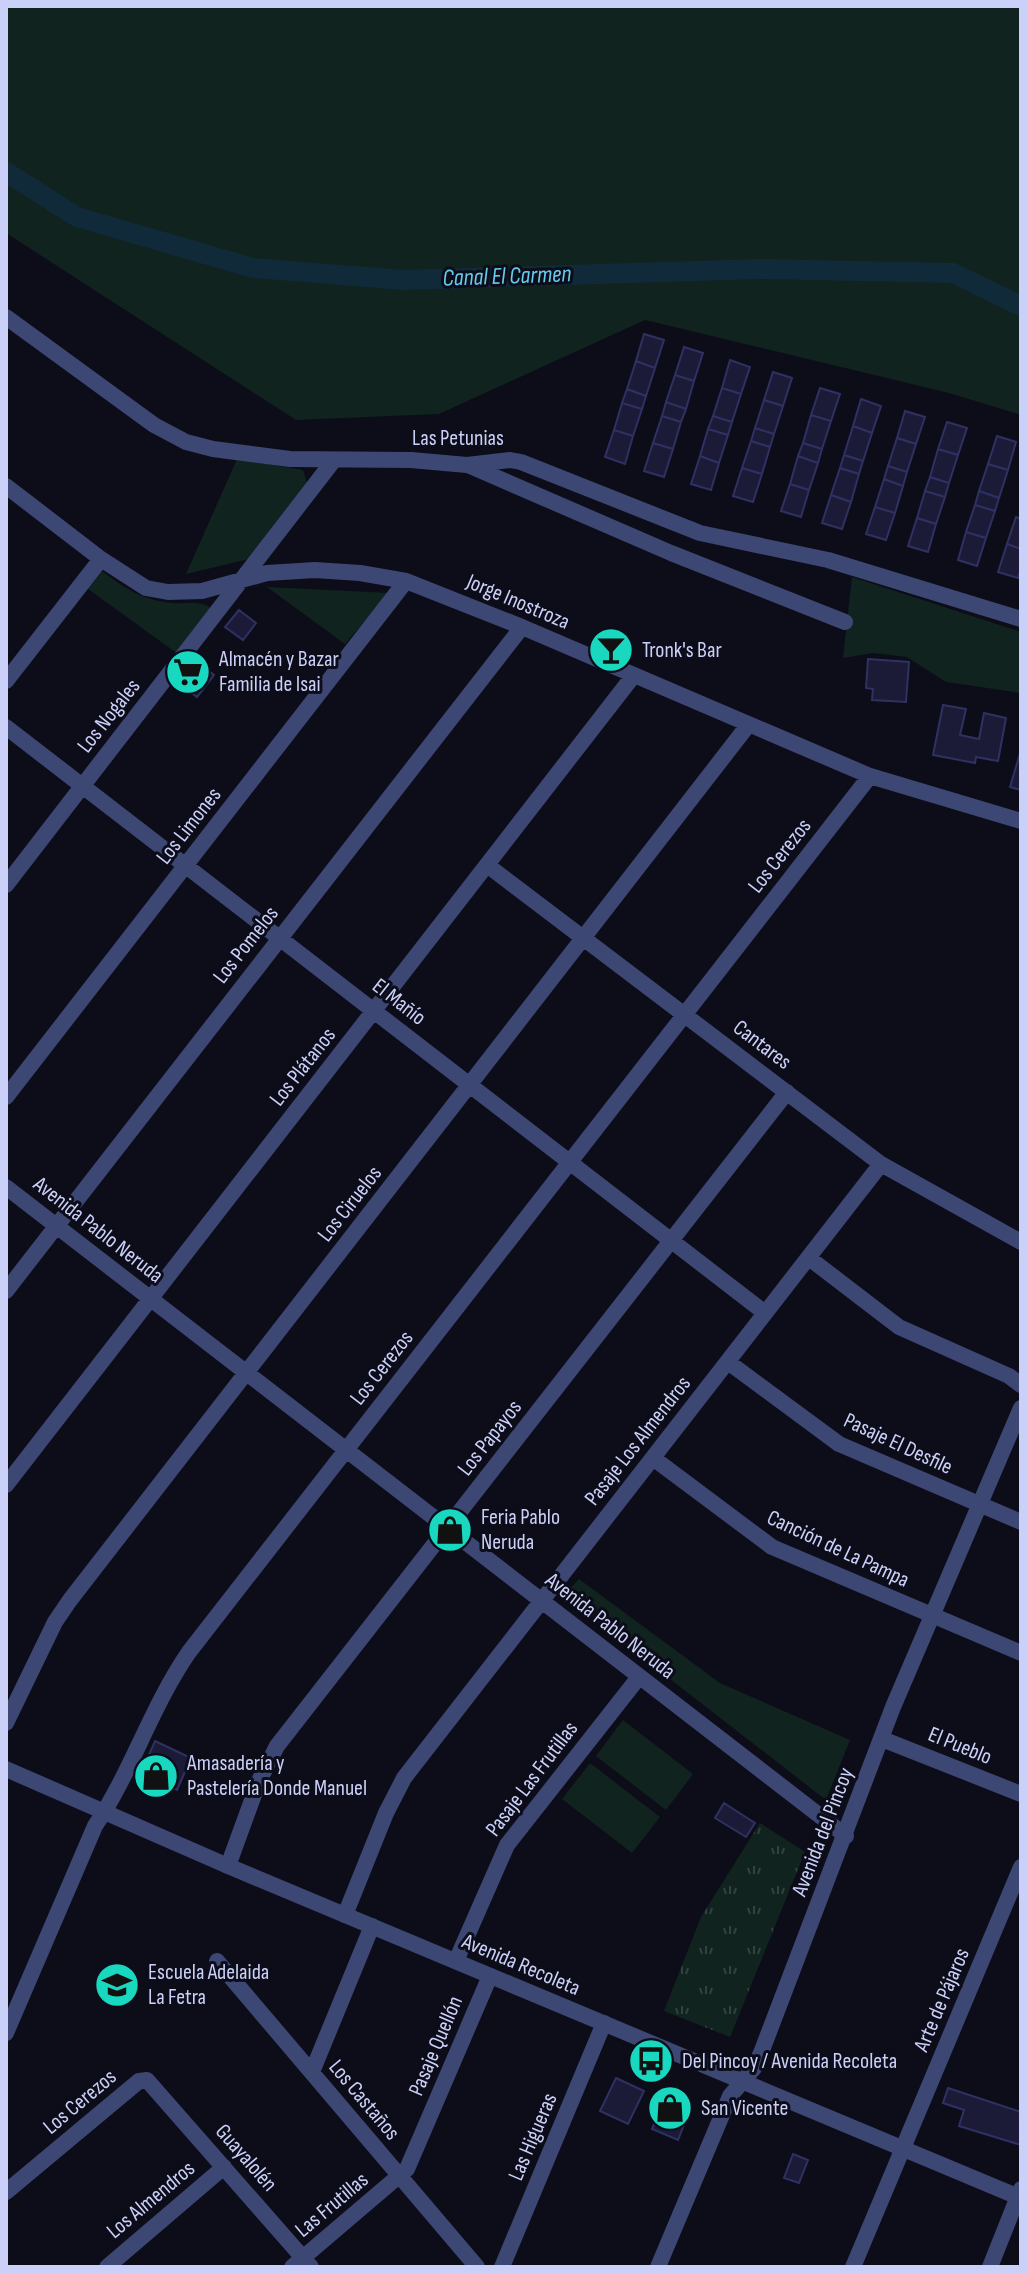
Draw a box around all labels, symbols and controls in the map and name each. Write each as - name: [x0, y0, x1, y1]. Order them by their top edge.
- water label: Canal El Carmen: [442, 259, 572, 293]
- street label: Las Petunias: [412, 425, 504, 452]
- street label: Jorge Inostroza: [462, 568, 574, 636]
- bar icon: Tronk's Bar: [587, 626, 635, 674]
- place label: Tronk's Bar: [642, 637, 722, 664]
- place label: Almacén y Bazar Familia de Isai: [218, 646, 339, 698]
- supermarket icon: Almacén y Bazar Familia de Isai: [164, 648, 212, 696]
- street label: Los Nogales: [72, 674, 146, 758]
- street label: Los Limones: [151, 782, 227, 870]
- street label: Los Cerezos: [743, 813, 818, 899]
- street label: Los Pomelos: [207, 901, 285, 989]
- street label: El Mañío: [367, 973, 431, 1031]
- street label: Cantares: [727, 1014, 797, 1076]
- street label: Los Plátanos: [264, 1022, 342, 1111]
- street label: Los Ciruelos: [312, 1161, 388, 1247]
- street label: Avenida Pablo Neruda: [27, 1170, 168, 1289]
- street label: Los Cerezos: [345, 1325, 420, 1411]
- street label: Pasaje Los Almendros: [579, 1371, 697, 1511]
- street label: Los Papayos: [452, 1395, 528, 1481]
- street label: Pasaje El Desfile: [839, 1407, 957, 1481]
- place label: Feria Pablo Neruda: [481, 1504, 560, 1556]
- street label: Canción de La Pampa: [763, 1504, 913, 1594]
- shop icon: Feria Pablo Neruda: [426, 1506, 474, 1554]
- street label: Avenida Pablo Neruda: [539, 1566, 680, 1685]
- street label: Pasaje Las Frutillas: [480, 1716, 584, 1842]
- street label: El Pueblo: [924, 1721, 996, 1771]
- place label: Amasadería y Pastelería Donde Manuel: [186, 1750, 367, 1802]
- shop icon: Amasadería y Pastelería Donde Manuel: [132, 1752, 180, 1800]
- street label: Avenida del Pincoy: [786, 1763, 860, 1901]
- street label: Avenida Recoleta: [457, 1928, 584, 2002]
- street label: Arte de Pájaros: [908, 1944, 976, 2057]
- place label: Escuela Adelaida La Fetra: [148, 1959, 269, 2011]
- school or university icon: Escuela Adelaida La Fetra: [93, 1961, 141, 2009]
- street label: Pasaje Quellón: [403, 1992, 469, 2100]
- bus stop icon: Del Pincoy / Avenida Recoleta: [627, 2037, 675, 2085]
- place label: Del Pincoy / Avenida Recoleta: [682, 2048, 897, 2075]
- street label: Los Castaños: [323, 2054, 405, 2146]
- street label: Los Cerezos: [38, 2064, 122, 2140]
- shop icon: San Vicente: [646, 2084, 694, 2132]
- street label: Las Higueras: [503, 2089, 564, 2185]
- place label: San Vicente: [701, 2095, 788, 2122]
- street label: Guayalolén: [209, 2119, 283, 2197]
- street label: Los Almendros: [101, 2155, 201, 2245]
- street label: Las Frutillas: [290, 2167, 374, 2243]

